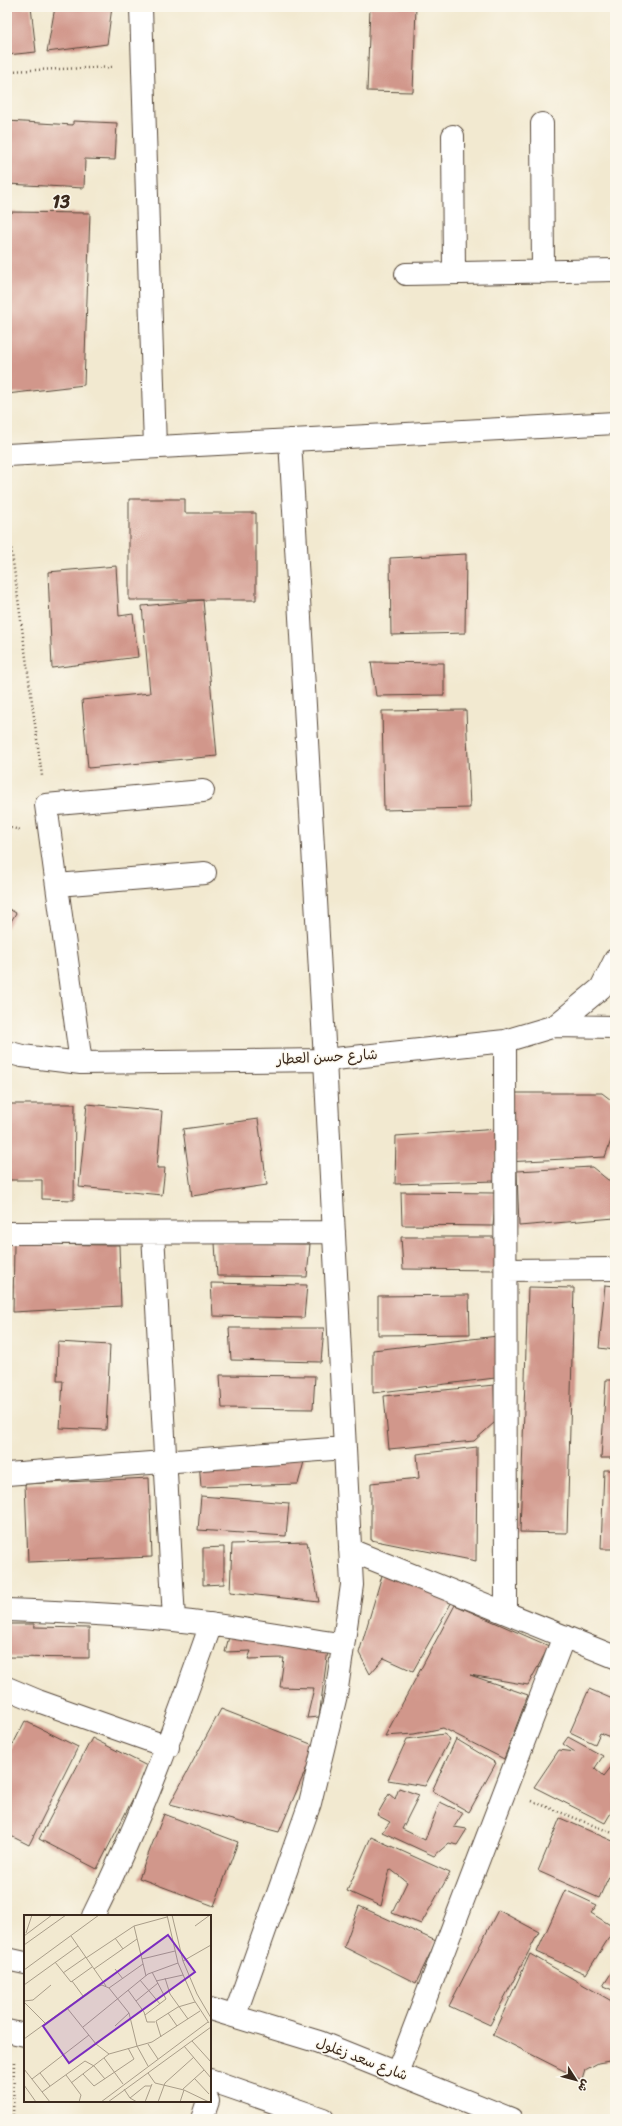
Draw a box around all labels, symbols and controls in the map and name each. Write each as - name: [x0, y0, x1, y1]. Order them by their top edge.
- district label: 13: [52, 186, 70, 218]
- street label: شارع حسن العطار: [275, 1042, 378, 1072]
- inset map: [24, 1915, 211, 2102]
- street label: شارع سعد زغلول: [313, 2030, 411, 2088]
- north arrow: [556, 2060, 596, 2100]
- text: ش: [572, 2075, 595, 2096]

